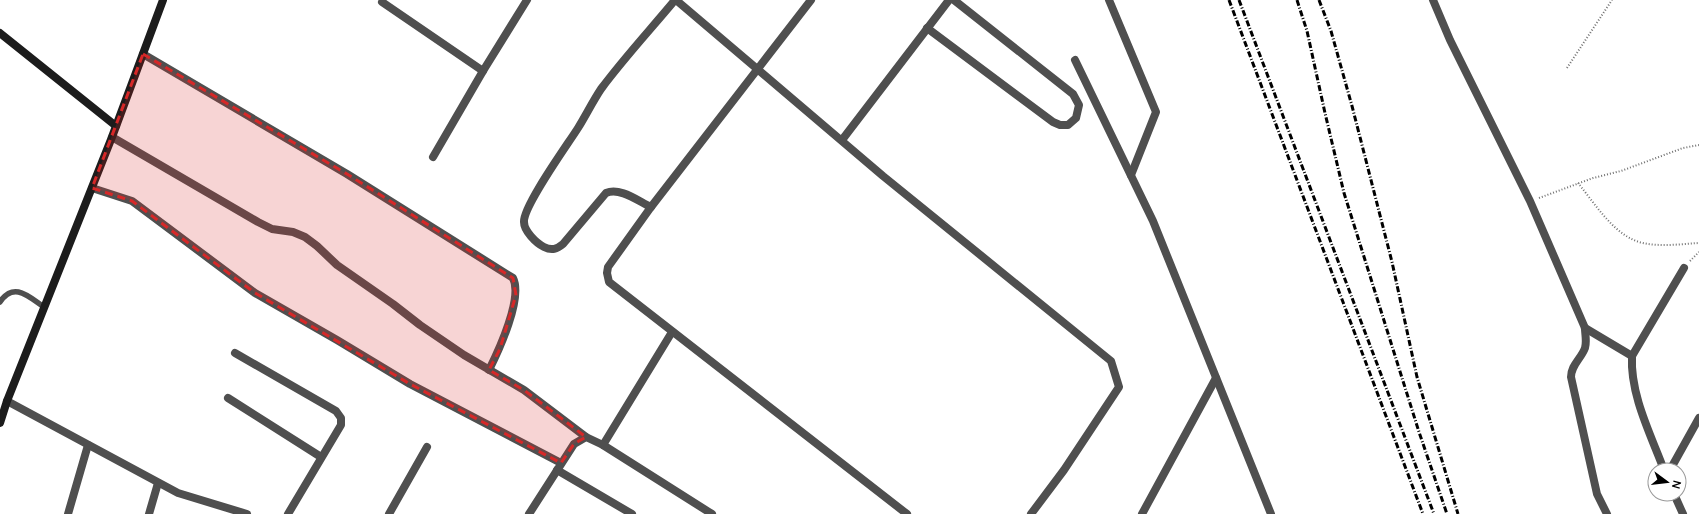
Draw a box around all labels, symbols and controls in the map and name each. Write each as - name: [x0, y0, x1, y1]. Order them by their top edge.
- north arrow: [1647, 462, 1687, 502]
- text: N: [1669, 479, 1685, 491]

